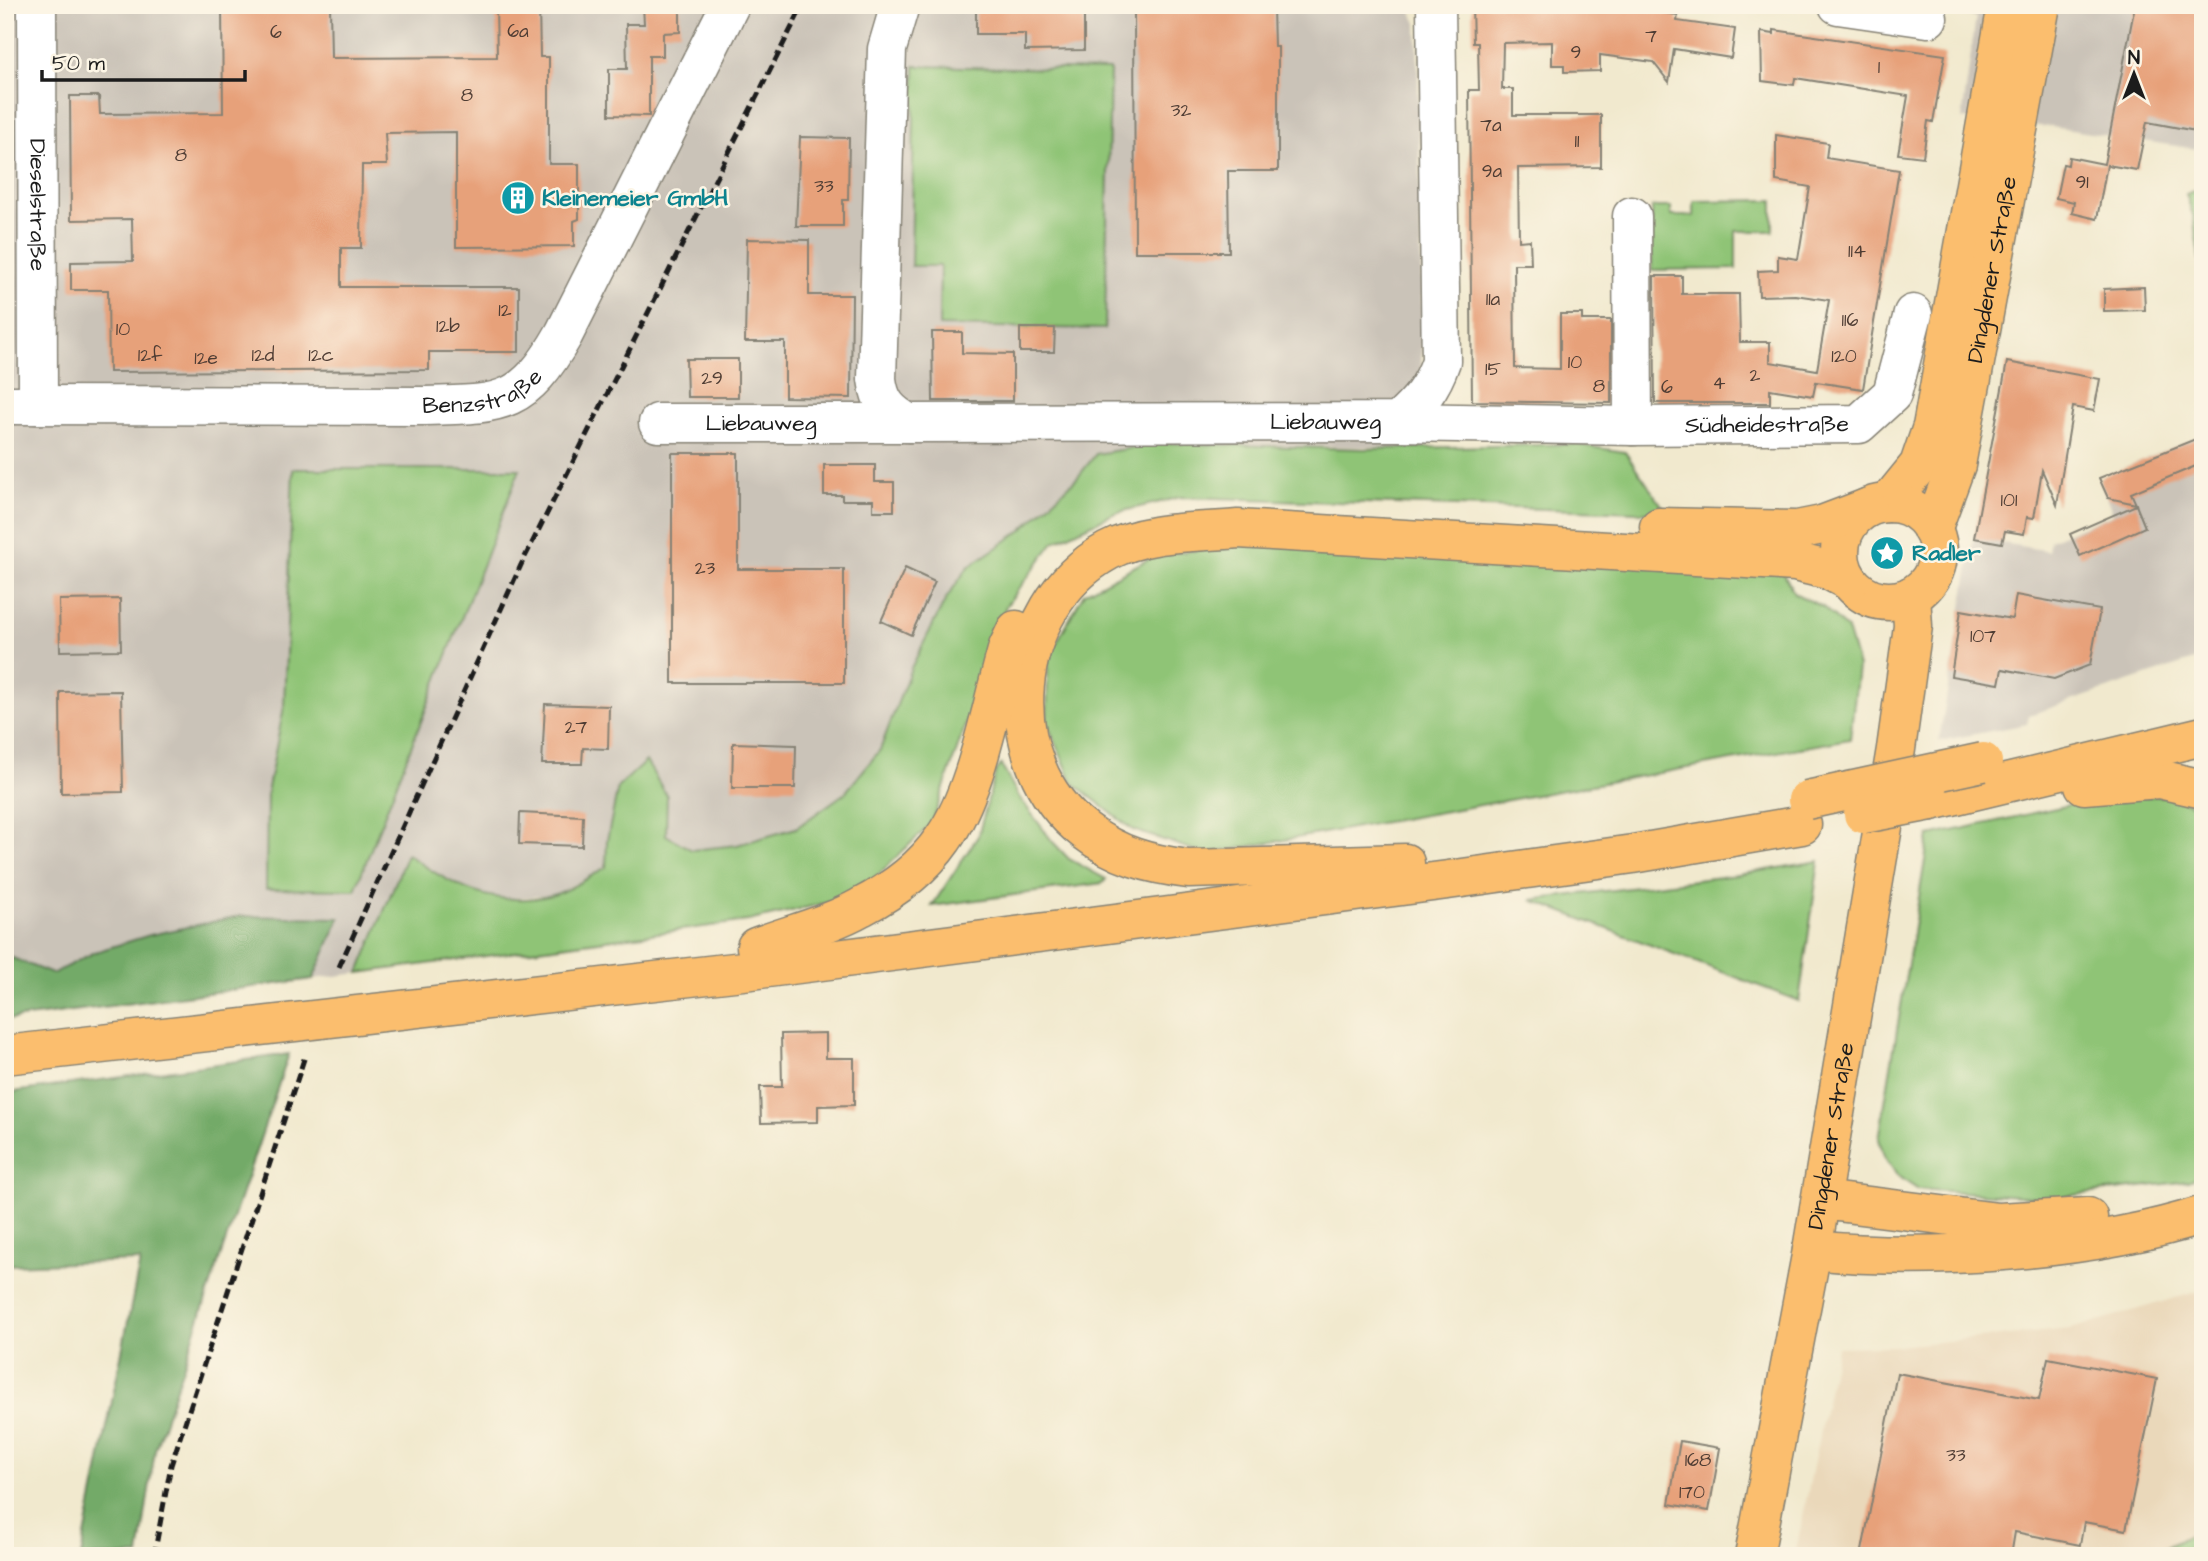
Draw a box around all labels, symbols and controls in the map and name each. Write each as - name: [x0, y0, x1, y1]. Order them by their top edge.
- house number: 6a: [507, 18, 529, 45]
- house number: 6: [270, 19, 282, 46]
- house number: 7: [1645, 23, 1657, 50]
- scale bar: [42, 38, 245, 82]
- north arrow: [2100, 38, 2170, 108]
- house number: 9: [1571, 39, 1581, 66]
- text: N: [2128, 45, 2140, 72]
- text: 50 m: [52, 49, 106, 78]
- house number: 1: [1878, 54, 1881, 81]
- house number: 8: [461, 82, 473, 109]
- house number: 32: [1171, 97, 1191, 124]
- house number: 7a: [1480, 112, 1502, 139]
- house number: 11: [1575, 128, 1580, 155]
- street label: Dieselstraße: [21, 139, 54, 271]
- house number: 8: [175, 142, 187, 169]
- house number: 9a: [1482, 158, 1503, 185]
- house number: 91: [2075, 169, 2089, 196]
- house number: 33: [814, 173, 834, 200]
- street label: Dingdener Straße: [1959, 174, 2025, 366]
- building icon: Kleinemeier GmbH: [499, 179, 537, 217]
- place label: Kleinemeier GmbH: [542, 182, 728, 214]
- house number: 114: [1848, 238, 1866, 265]
- house number: 11a: [1486, 286, 1501, 313]
- house number: 12: [498, 297, 512, 324]
- house number: 116: [1842, 307, 1858, 334]
- house number: 12b: [436, 313, 460, 340]
- house number: 10: [116, 316, 130, 343]
- house number: 12f: [138, 342, 163, 369]
- house number: 12d: [251, 342, 275, 369]
- house number: 12c: [308, 342, 334, 369]
- house number: 120: [1831, 343, 1857, 370]
- house number: 12e: [194, 345, 218, 372]
- house number: 10: [1568, 349, 1582, 376]
- house number: 15: [1485, 356, 1501, 383]
- street label: Benzstraße: [422, 362, 550, 422]
- house number: 2: [1750, 362, 1761, 389]
- house number: 29: [701, 365, 723, 392]
- house number: 4: [1713, 370, 1726, 397]
- house number: 8: [1593, 373, 1605, 400]
- house number: 6: [1661, 374, 1673, 401]
- street label: Liebauweg: [1270, 406, 1381, 439]
- street label: Liebauweg: [705, 407, 817, 440]
- street label: Südheidestraße: [1685, 408, 1849, 442]
- house number: 101: [2001, 487, 2018, 514]
- place icon: Radler: [1868, 534, 1906, 572]
- place label: Radler: [1912, 537, 1981, 569]
- house number: 23: [695, 555, 716, 582]
- house number: 107: [1970, 623, 1996, 650]
- house number: 27: [565, 714, 588, 741]
- street label: Dingdener Straße: [1800, 1040, 1863, 1232]
- house number: 33: [1946, 1442, 1966, 1469]
- house number: 168: [1685, 1447, 1711, 1474]
- house number: 170: [1679, 1479, 1705, 1506]

